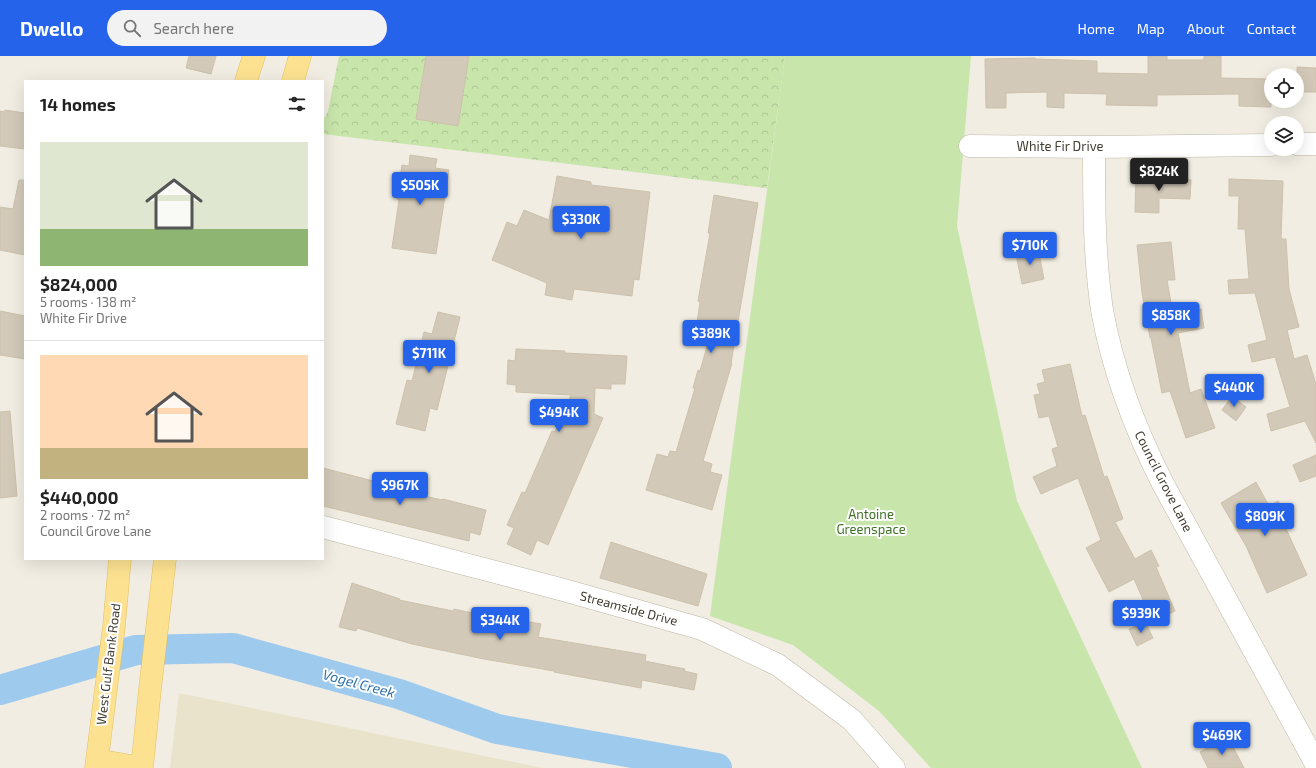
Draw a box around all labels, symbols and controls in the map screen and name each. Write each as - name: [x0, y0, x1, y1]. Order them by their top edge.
- search box: [107, 10, 387, 46]
- text: Dwello: [20, 17, 83, 40]
- icon: search: [121, 17, 143, 39]
- text: Search here: [153, 19, 234, 37]
- text: Home: [1078, 20, 1115, 37]
- text: Map: [1137, 20, 1165, 37]
- text: About: [1187, 20, 1225, 37]
- text: Contact: [1247, 20, 1296, 37]
- map controls: [1264, 68, 1304, 156]
- button: locate: [1264, 68, 1304, 108]
- icon: filters: [286, 93, 308, 115]
- text: 14 homes: [40, 94, 116, 114]
- button: layers: [1264, 116, 1304, 156]
- street label: White Fir Drive: [1017, 138, 1103, 154]
- pin: $824K: [1131, 158, 1187, 192]
- text: $824K: [1139, 163, 1179, 179]
- icon: home: [138, 168, 210, 240]
- pin: $505K: [392, 172, 448, 206]
- text: $505K: [401, 177, 439, 193]
- pin: $330K: [553, 206, 609, 240]
- text: $330K: [562, 211, 600, 227]
- pin: $710K: [1002, 232, 1058, 266]
- text: $710K: [1012, 237, 1048, 253]
- text: $824,000: [40, 274, 117, 294]
- text: 5 rooms · 138 m²: [40, 294, 137, 310]
- pin: $858K: [1143, 302, 1199, 336]
- text: $858K: [1151, 307, 1191, 323]
- text: White Fir Drive: [40, 310, 127, 326]
- pin: $389K: [683, 320, 739, 354]
- text: $389K: [692, 325, 730, 341]
- pin: $711K: [401, 340, 457, 374]
- text: $711K: [412, 345, 446, 361]
- pin: $440K: [1206, 374, 1262, 408]
- text: $440K: [1214, 379, 1254, 395]
- icon: home: [138, 381, 210, 453]
- pin: $494K: [531, 399, 587, 433]
- text: $494K: [539, 404, 579, 420]
- street label: Council Grove Lane: [1132, 428, 1196, 534]
- pin: $967K: [372, 472, 428, 506]
- text: $967K: [381, 477, 419, 493]
- text: $440,000: [40, 487, 119, 507]
- pin: $809K: [1237, 503, 1293, 537]
- park label: Antoine Greenspace: [836, 506, 906, 537]
- text: 2 rooms · 72 m²: [40, 507, 131, 523]
- text: $809K: [1245, 508, 1285, 524]
- text: Council Grove Lane: [40, 523, 151, 539]
- street label: Streamside Drive: [578, 587, 680, 629]
- pin: $939K: [1113, 600, 1169, 634]
- street label: West Gulf Bank Road: [93, 602, 123, 726]
- text: $939K: [1122, 605, 1160, 621]
- pin: $344K: [472, 607, 528, 641]
- text: $344K: [480, 612, 520, 628]
- water label: Vogel Creek: [321, 665, 397, 701]
- pin: $469K: [1194, 722, 1250, 756]
- text: $469K: [1202, 727, 1242, 743]

